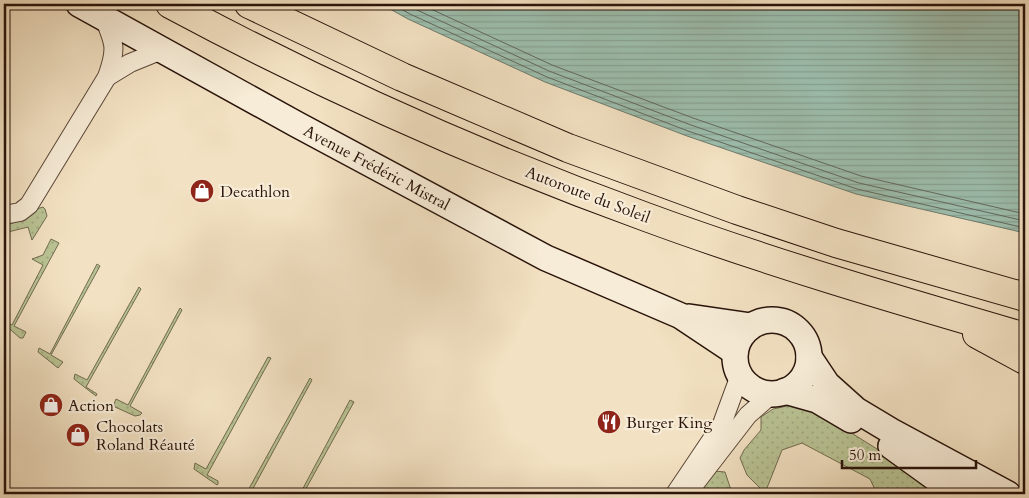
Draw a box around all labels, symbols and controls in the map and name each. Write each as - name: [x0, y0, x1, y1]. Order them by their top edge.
- street label: Avenue Frédéric Mistral: [299, 120, 454, 216]
- street label: Autoroute du Soleil: [522, 161, 653, 229]
- shop icon: Decathlon: [189, 178, 215, 204]
- place label: Decathlon: [220, 181, 290, 203]
- shop icon: Action: [38, 392, 64, 418]
- place label: Action: [68, 395, 114, 417]
- restaurant icon: Burger King: [596, 409, 622, 435]
- place label: Burger King: [626, 412, 712, 434]
- place label: Chocolats Roland Réauté: [96, 416, 195, 456]
- shop icon: Chocolats Roland Réauté: [65, 422, 91, 448]
- scale bar: [842, 438, 975, 470]
- text: 50 m: [849, 445, 881, 465]

